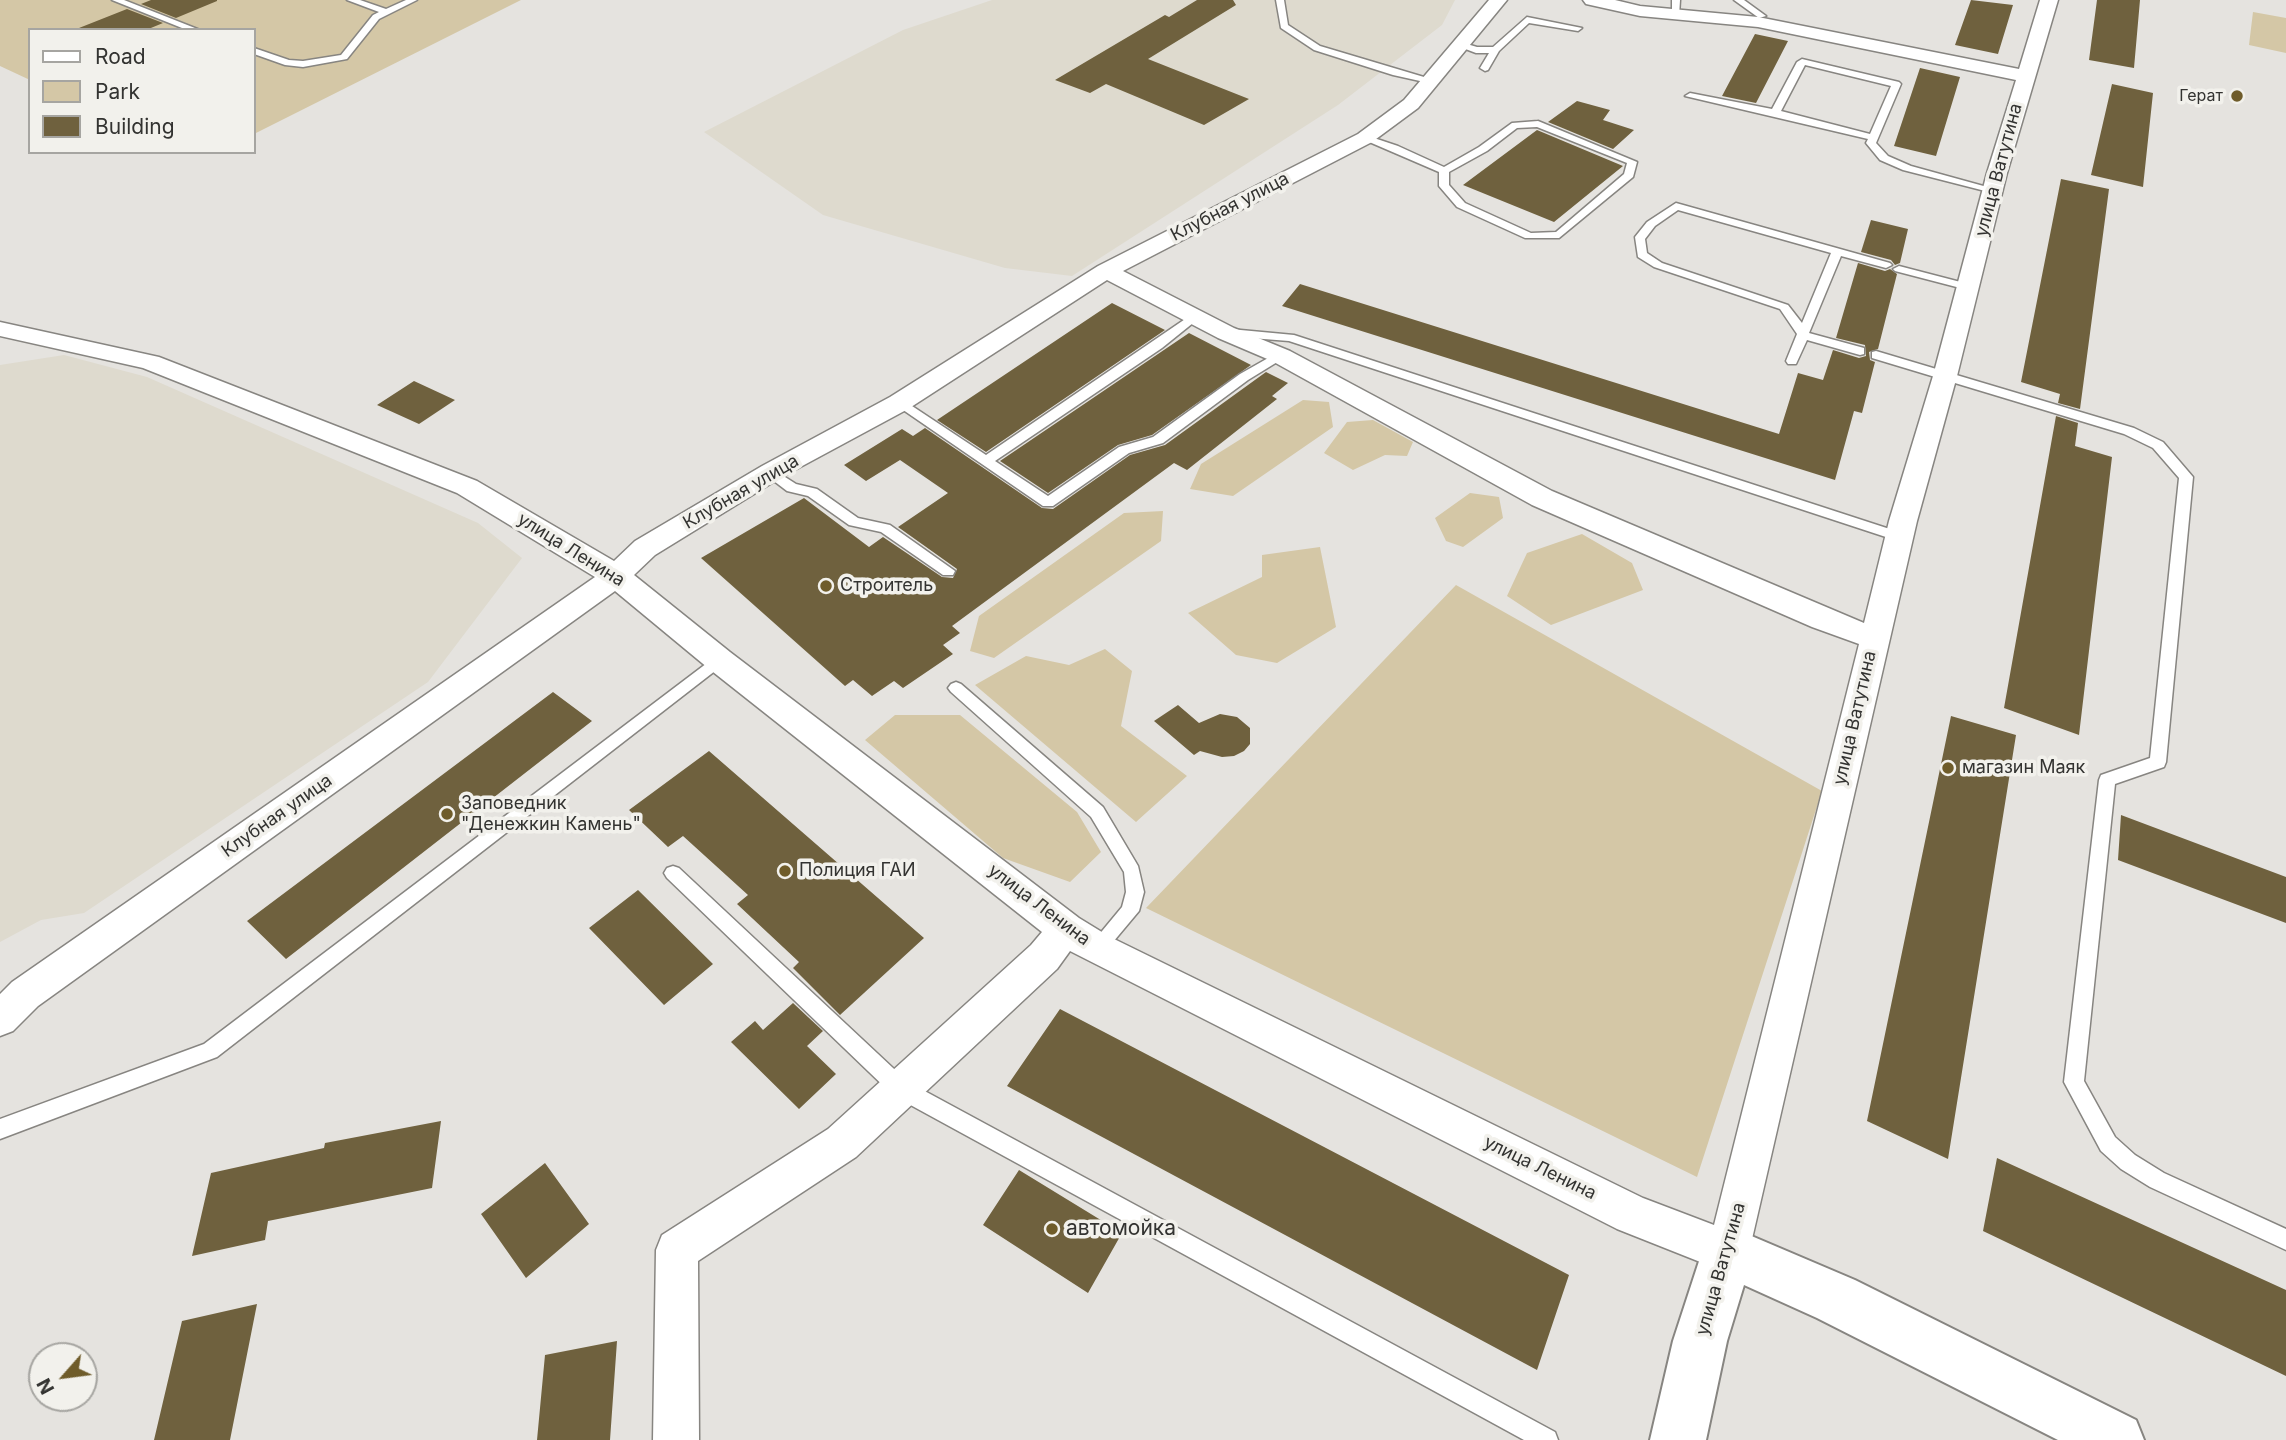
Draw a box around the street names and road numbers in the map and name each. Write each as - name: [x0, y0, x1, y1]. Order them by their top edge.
- street label: улица Ватутина: [1971, 101, 2027, 239]
- street label: Клубная улица: [1167, 168, 1293, 246]
- street label: Клубная улица: [679, 450, 803, 534]
- street label: улица Ленина: [513, 508, 629, 592]
- street label: улица Ватутина: [1829, 649, 1881, 787]
- street label: Клубная улица: [218, 770, 336, 862]
- street label: улица Ленина: [984, 860, 1094, 950]
- street label: улица Ленина: [1480, 1132, 1600, 1204]
- street label: улица Ватутина: [1692, 1200, 1750, 1338]

